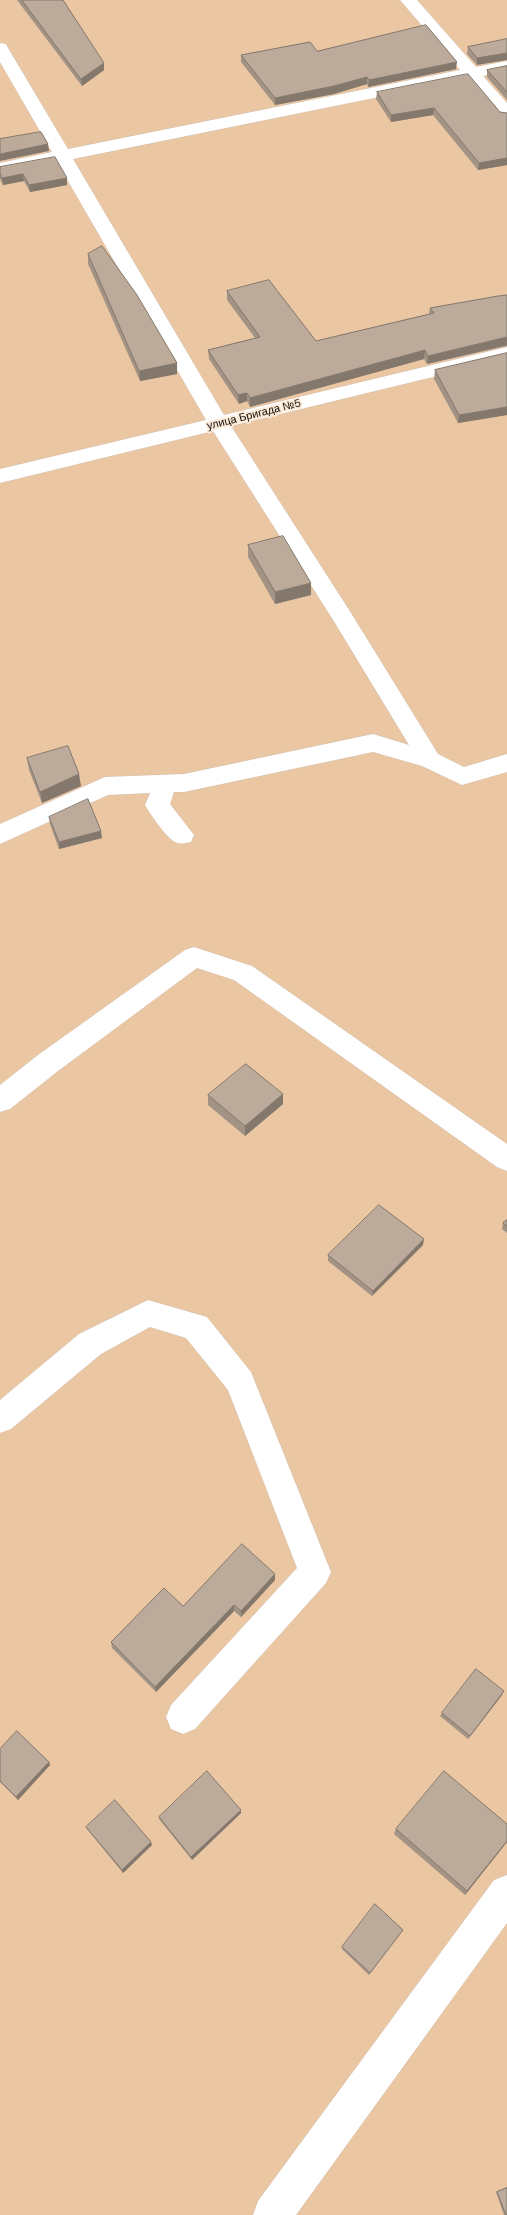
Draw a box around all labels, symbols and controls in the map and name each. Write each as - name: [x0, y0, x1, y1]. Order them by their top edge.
- street label: улица Бригада №5: [206, 397, 302, 433]

